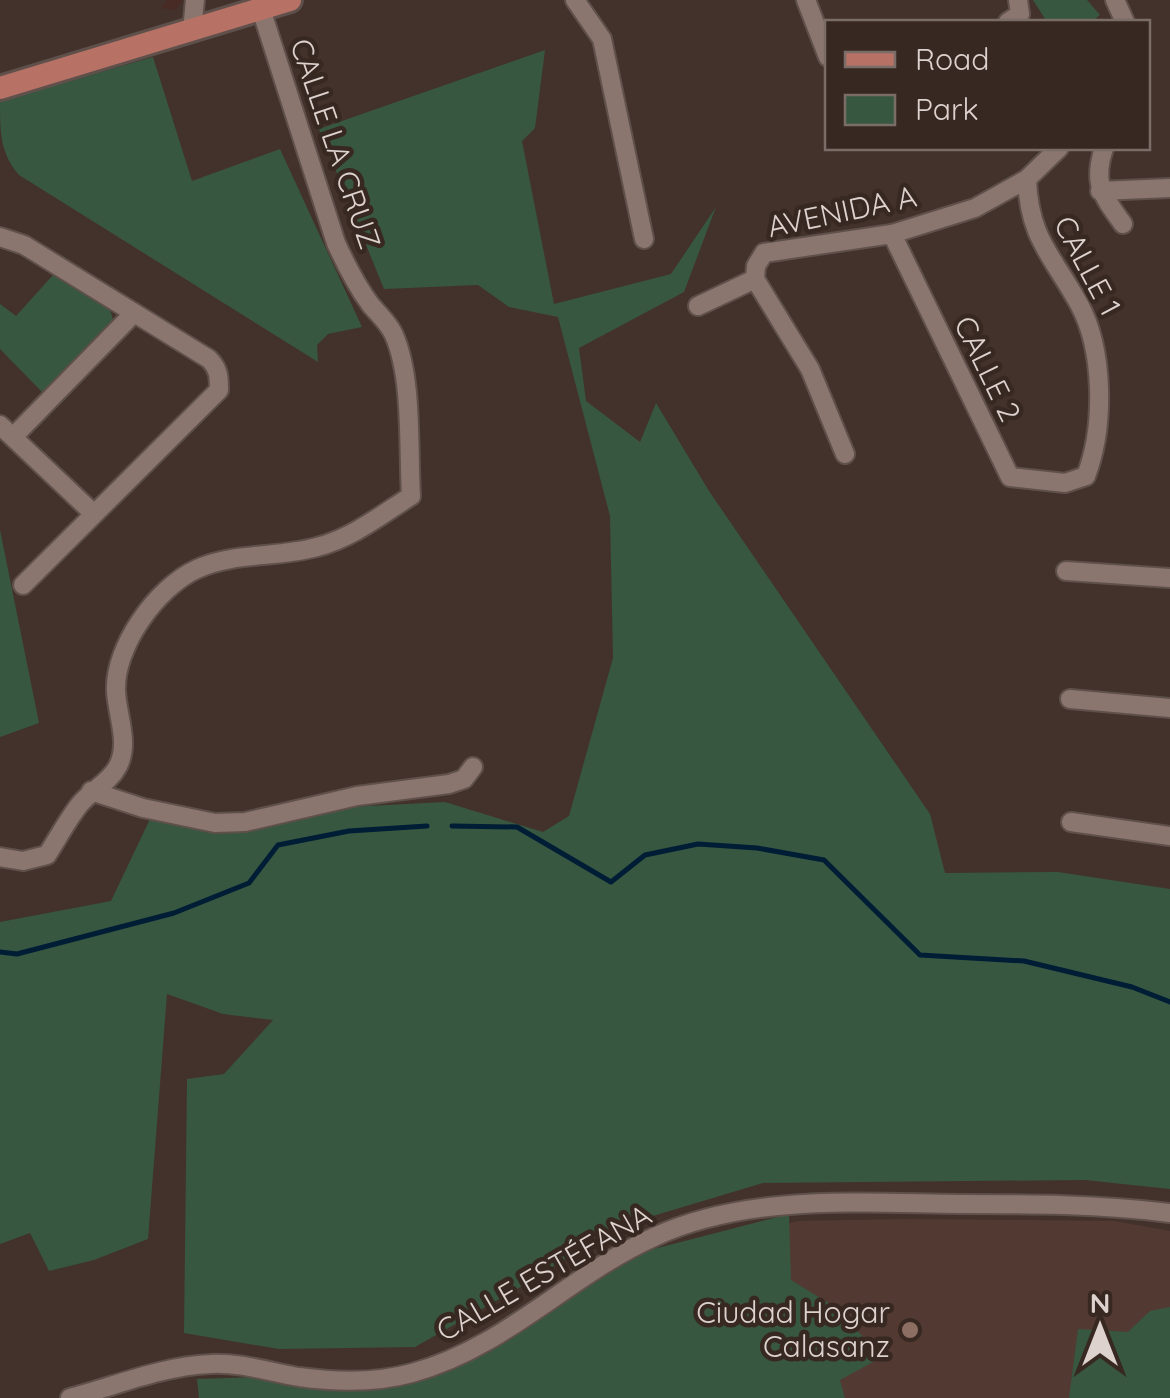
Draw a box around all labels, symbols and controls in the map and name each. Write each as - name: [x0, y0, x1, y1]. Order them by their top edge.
- legend: [825, 20, 1150, 150]
- street label: CALLE LA CRUZ: [282, 33, 390, 254]
- text: Road: [915, 40, 989, 78]
- text: Park: [915, 90, 979, 128]
- street label: AVENIDA A: [764, 177, 920, 245]
- street label: CALLE 1: [1046, 209, 1130, 322]
- street label: CALLE 2: [946, 310, 1030, 428]
- street label: CALLE ESTÉFANA: [429, 1195, 658, 1349]
- north arrow: [1050, 1278, 1150, 1378]
- text: N: [1090, 1285, 1110, 1320]
- place label: Ciudad Hogar Calasanz: [696, 1293, 890, 1365]
- marker: Ciudad Hogar Calasanz: [899, 1319, 921, 1341]

